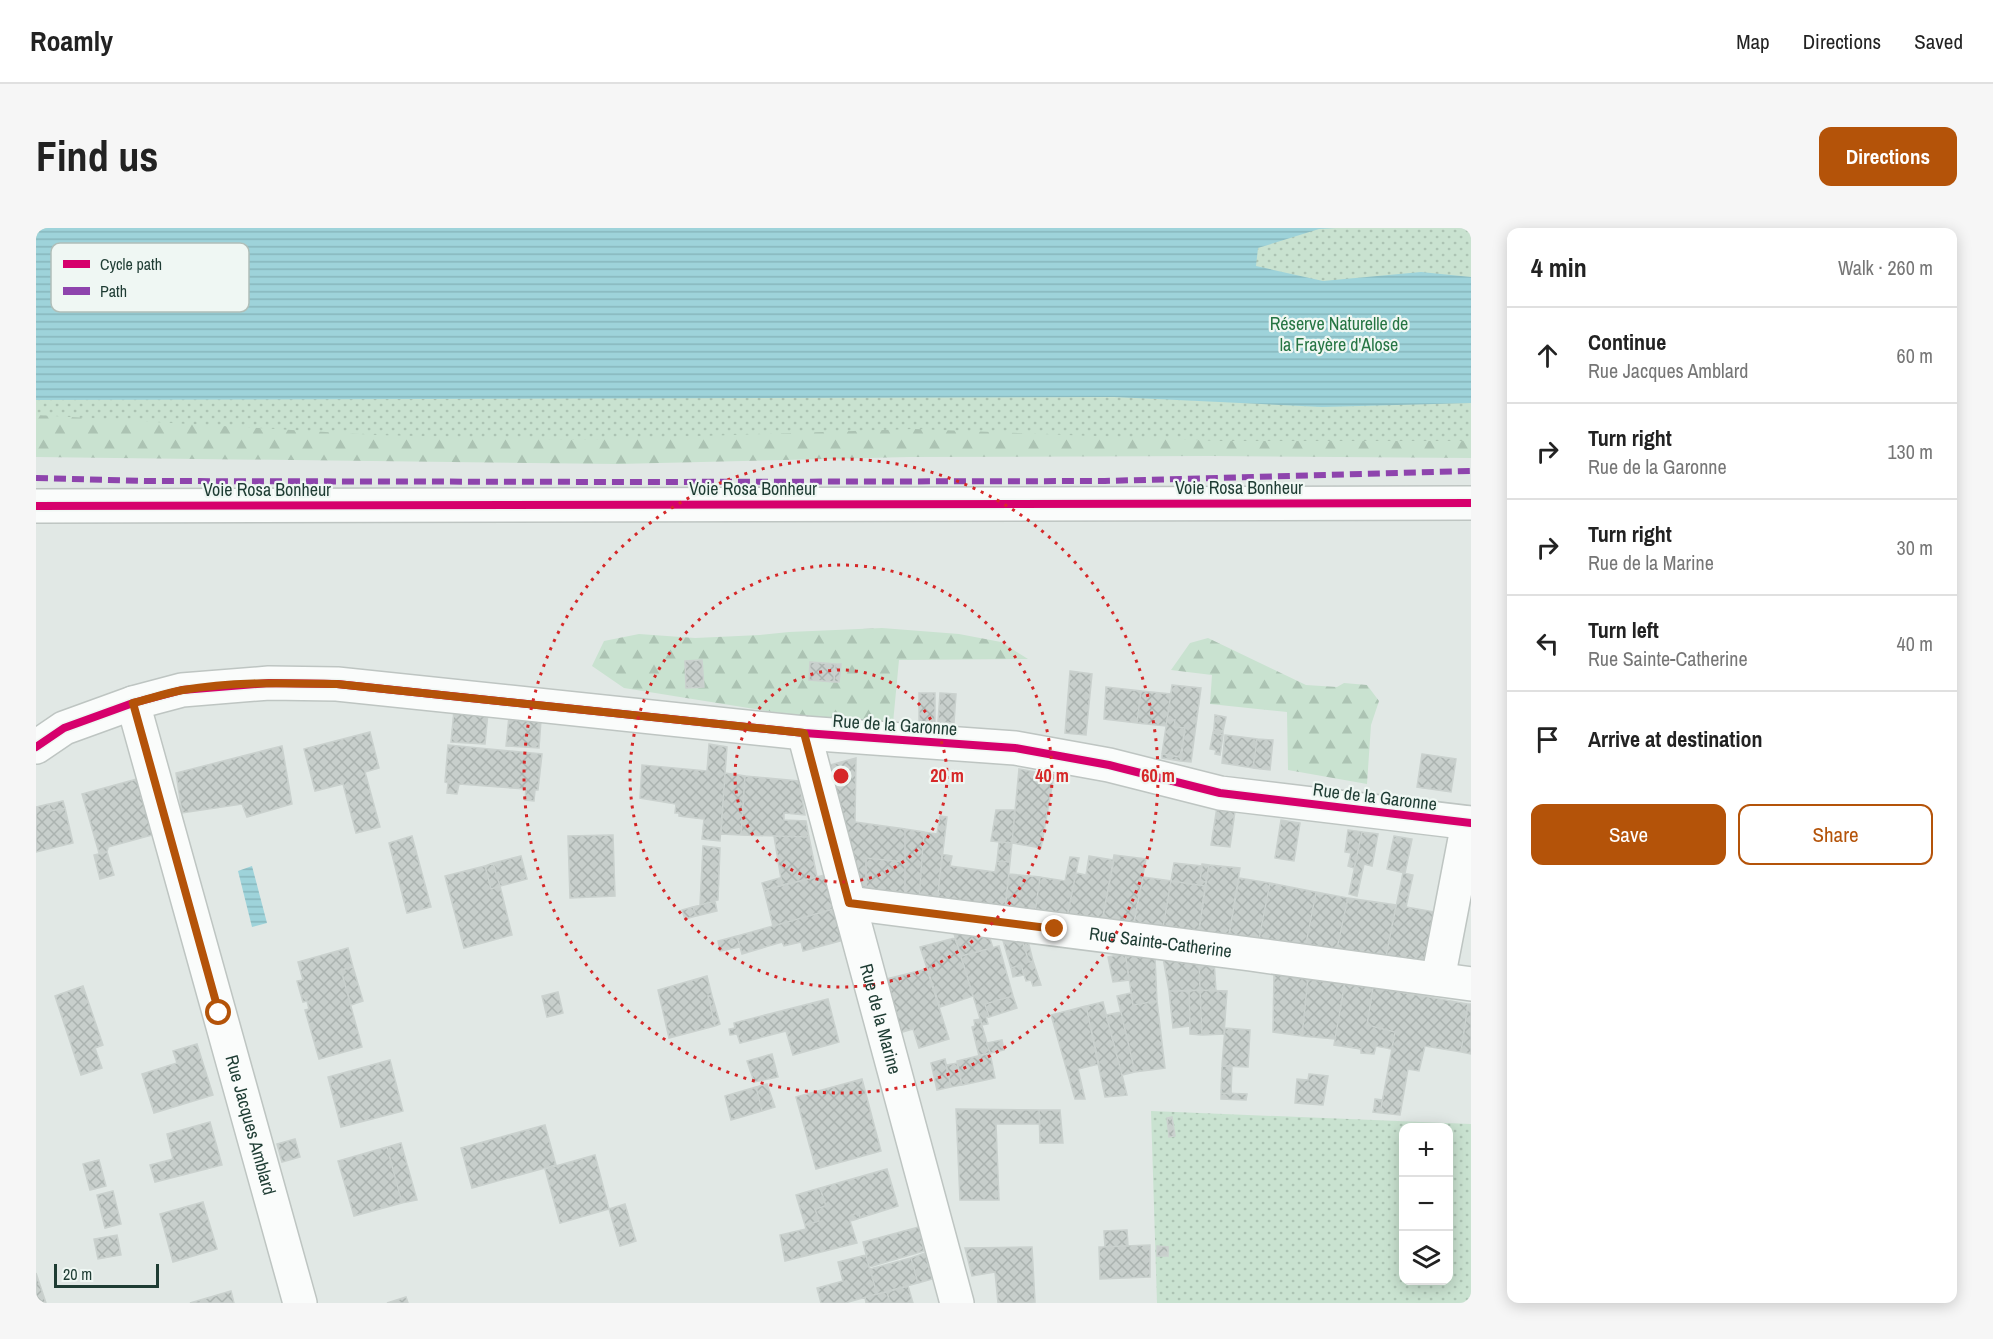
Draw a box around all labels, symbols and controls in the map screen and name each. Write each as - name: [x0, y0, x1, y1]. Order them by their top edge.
- text: Roamly: [30, 22, 113, 60]
- text: Map: [1736, 27, 1770, 56]
- text: Directions: [1803, 27, 1881, 56]
- text: Saved: [1914, 27, 1963, 56]
- button: Directions: [1819, 127, 1957, 186]
- text: Find us: [36, 128, 158, 184]
- legend: [51, 243, 249, 312]
- text: 4 min: [1531, 250, 1587, 285]
- text: Cycle path: [100, 253, 162, 275]
- text: Walk · 260 m: [1838, 254, 1933, 281]
- text: Path: [100, 280, 127, 302]
- park label: Réserve Naturelle de la Frayère d'Alose: [1270, 311, 1408, 357]
- text: Continue: [1588, 327, 1666, 357]
- icon: ahead: [1531, 339, 1564, 372]
- text: 60 m: [1897, 342, 1933, 369]
- text: Rue Jacques Amblard: [1588, 357, 1748, 384]
- text: Turn right: [1588, 423, 1672, 453]
- icon: right: [1531, 435, 1564, 468]
- text: 130 m: [1887, 438, 1933, 465]
- text: Rue de la Garonne: [1588, 453, 1727, 480]
- street label: Voie Rosa Bonheur: [1175, 475, 1303, 500]
- street label: Voie Rosa Bonheur: [689, 476, 817, 501]
- street label: Voie Rosa Bonheur: [203, 477, 331, 502]
- text: Turn right: [1588, 519, 1672, 549]
- icon: right: [1531, 531, 1564, 564]
- text: 30 m: [1897, 534, 1933, 561]
- text: Rue de la Marine: [1588, 549, 1714, 576]
- text: Turn left: [1588, 615, 1659, 645]
- icon: left: [1531, 627, 1564, 660]
- text: 40 m: [1897, 630, 1933, 657]
- text: Rue Sainte-Catherine: [1588, 645, 1748, 672]
- street label: Rue de la Garonne: [832, 708, 958, 741]
- icon: arrive: [1531, 723, 1564, 756]
- text: Arrive at destination: [1588, 724, 1762, 754]
- text: 20 m: [930, 763, 964, 788]
- text: 40 m: [1035, 763, 1069, 788]
- text: 60 m: [1141, 763, 1175, 788]
- centre of rings: [831, 766, 851, 786]
- street label: Rue de la Garonne: [1312, 776, 1438, 817]
- button: Save: [1531, 804, 1726, 865]
- button: Share: [1738, 804, 1933, 865]
- route end: [1041, 915, 1067, 941]
- street label: Rue Sainte-Catherine: [1088, 921, 1233, 964]
- street label: Rue de la Marine: [854, 961, 908, 1077]
- route start: [205, 999, 231, 1025]
- street label: Rue Jacques Amblard: [220, 1052, 282, 1198]
- map controls: [1399, 1123, 1453, 1285]
- button: +: [1399, 1123, 1453, 1177]
- button: −: [1399, 1177, 1453, 1231]
- button: layers: [1399, 1231, 1453, 1285]
- scale bar: [54, 1261, 159, 1288]
- text: 20 m: [63, 1263, 92, 1285]

